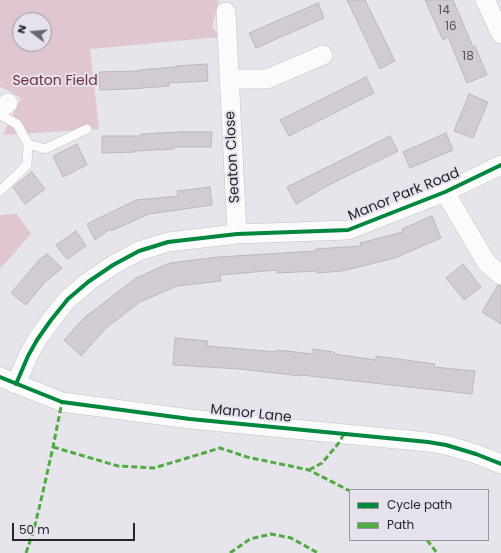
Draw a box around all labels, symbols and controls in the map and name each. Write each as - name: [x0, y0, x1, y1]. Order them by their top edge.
- house number: 14: [438, 4, 450, 18]
- north arrow: [12, 12, 52, 52]
- house number: 16: [445, 20, 457, 34]
- text: N: [13, 23, 30, 35]
- house number: 18: [462, 50, 474, 64]
- park label: Seaton Field: [12, 73, 98, 89]
- street label: Seaton Close: [222, 110, 244, 204]
- street label: Manor Park Road: [346, 165, 462, 225]
- street label: Manor Lane: [210, 401, 292, 427]
- legend: [349, 489, 489, 541]
- text: Cycle path: [387, 496, 452, 513]
- scale bar: [14, 515, 137, 541]
- text: Path: [387, 516, 414, 533]
- text: 50 m: [19, 521, 50, 538]

